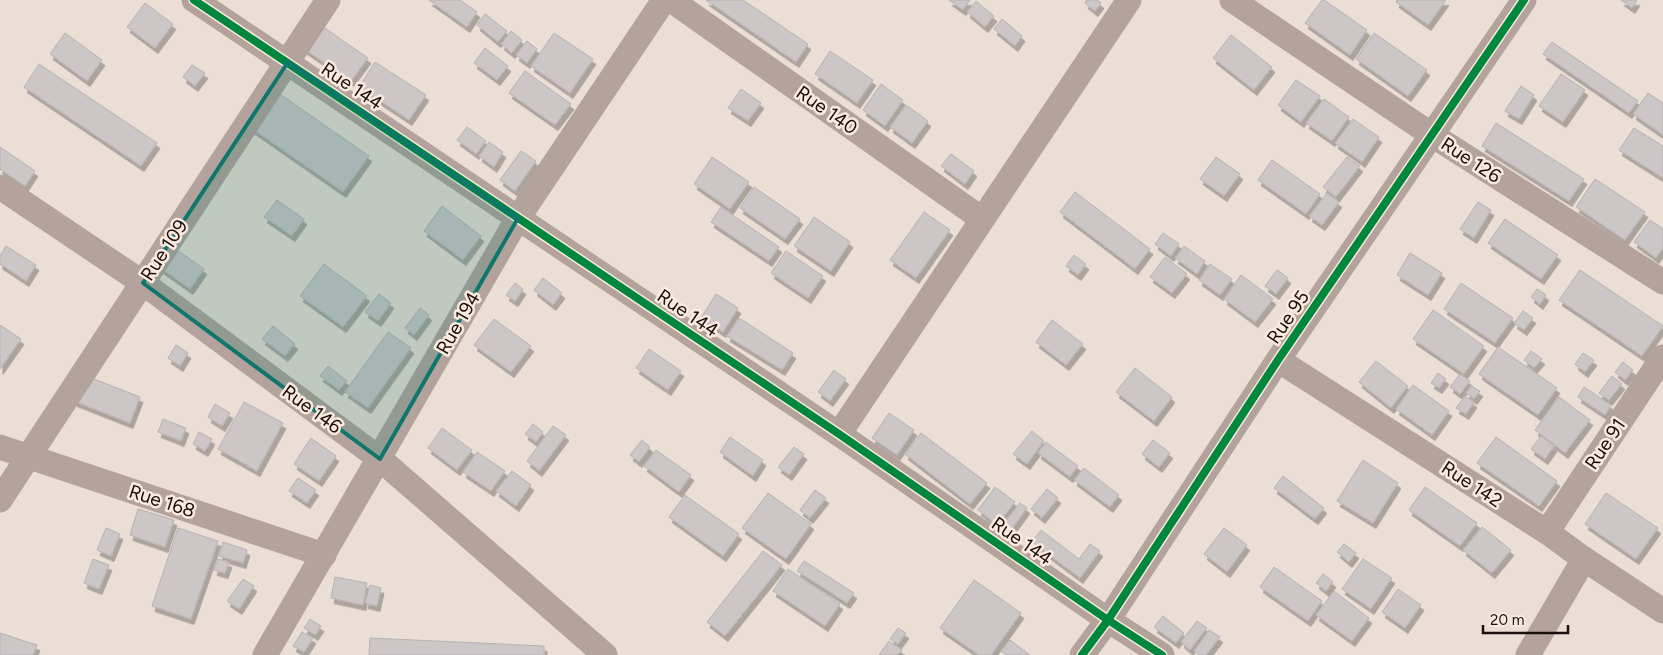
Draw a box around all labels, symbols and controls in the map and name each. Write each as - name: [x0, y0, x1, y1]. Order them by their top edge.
- street label: Rue 144: [317, 57, 387, 115]
- street label: Rue 140: [792, 81, 862, 139]
- street label: Rue 126: [1437, 132, 1505, 188]
- street label: Rue 109: [136, 215, 192, 285]
- street label: Rue 144: [653, 284, 723, 342]
- street label: Rue 95: [1262, 286, 1314, 348]
- street label: Rue 194: [431, 288, 485, 358]
- street label: Rue 146: [278, 380, 346, 438]
- street label: Rue 91: [1580, 414, 1630, 474]
- street label: Rue 142: [1437, 456, 1507, 512]
- street label: Rue 168: [126, 480, 198, 522]
- street label: Rue 144: [987, 512, 1057, 570]
- scale bar: [1483, 602, 1568, 634]
- text: 20 m: [1490, 611, 1524, 629]

